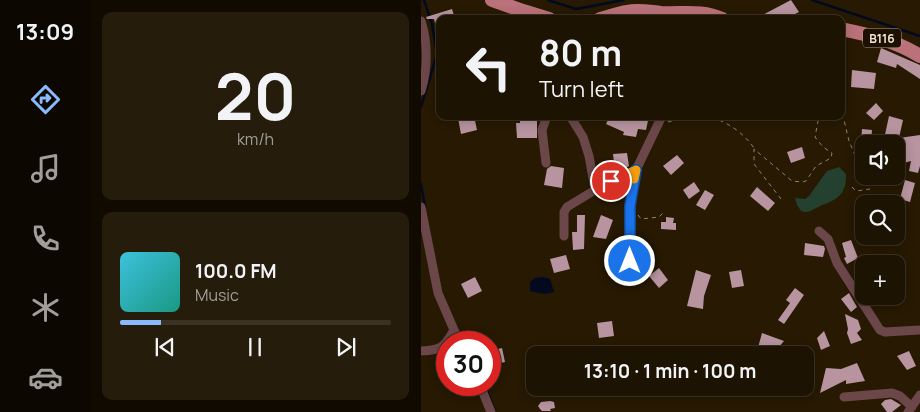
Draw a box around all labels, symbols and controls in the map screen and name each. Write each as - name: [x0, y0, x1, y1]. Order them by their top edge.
- text: 13:09: [16, 17, 74, 47]
- road number: B116: [863, 28, 901, 48]
- text: 80 m: [539, 29, 622, 77]
- icon: left: [456, 35, 521, 100]
- text: 20: [215, 51, 296, 140]
- text: Turn left: [539, 74, 624, 104]
- icon: directions: [28, 82, 63, 117]
- text: km/h: [237, 128, 274, 150]
- map controls: [855, 135, 905, 305]
- button: sound: [855, 135, 905, 185]
- icon: music: [28, 151, 63, 186]
- pin: [590, 160, 632, 202]
- icon: arrive: [597, 167, 625, 195]
- button: search: [855, 195, 905, 245]
- icon: phone: [28, 221, 63, 256]
- position arrow: [603, 234, 655, 286]
- button: +: [855, 255, 905, 305]
- text: 100.0 FM: [195, 258, 277, 284]
- text: Music: [195, 284, 239, 306]
- icon: climate: [28, 290, 63, 325]
- speed limit sign: 30: [436, 331, 501, 396]
- icon: previous: [151, 333, 179, 361]
- icon: pause: [241, 333, 269, 361]
- icon: next: [332, 333, 360, 361]
- text: 13:10 · 1 min · 100 m: [584, 358, 756, 384]
- icon: car: [28, 360, 63, 395]

